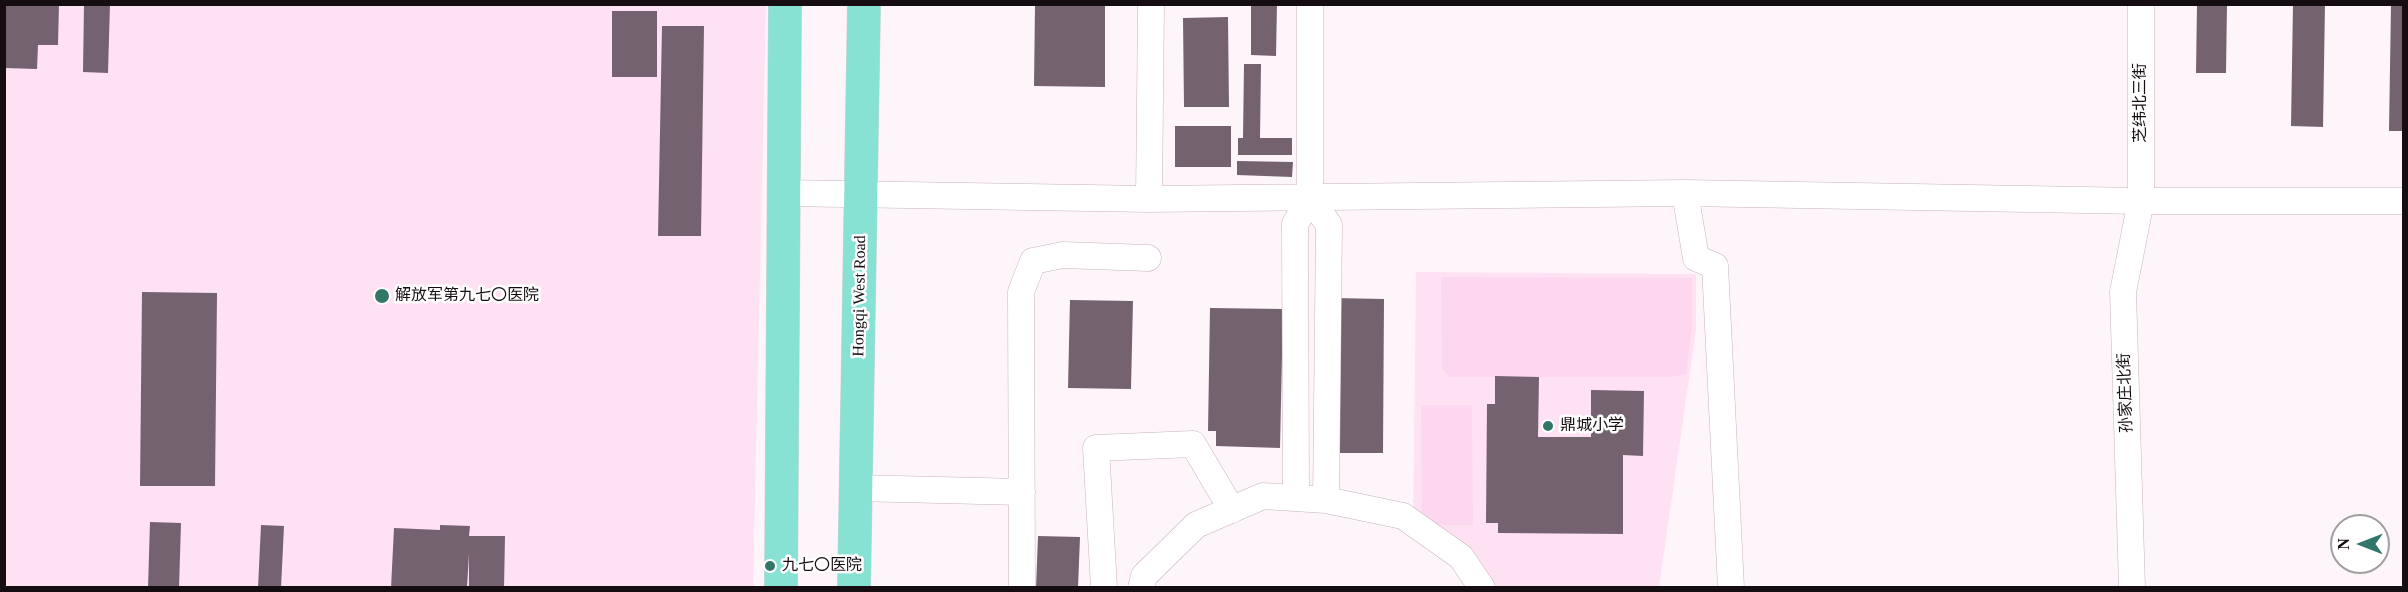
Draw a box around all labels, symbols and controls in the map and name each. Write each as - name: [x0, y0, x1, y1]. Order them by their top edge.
- street label: 芝纬北三街: [2131, 63, 2151, 143]
- street label: Hongqi West Road: [849, 235, 871, 357]
- place label: 解放军第九七〇医院: [395, 286, 539, 306]
- marker: 解放军第九七〇医院: [373, 287, 391, 305]
- street label: 孙家庄北街: [2115, 353, 2137, 433]
- place label: 鼎城小学: [1560, 416, 1624, 436]
- marker: 鼎城小学: [1541, 419, 1555, 433]
- north arrow: [2330, 514, 2390, 574]
- text: N: [2335, 538, 2352, 550]
- place label: 九七〇医院: [782, 556, 862, 576]
- marker: 九七〇医院: [763, 559, 777, 573]

